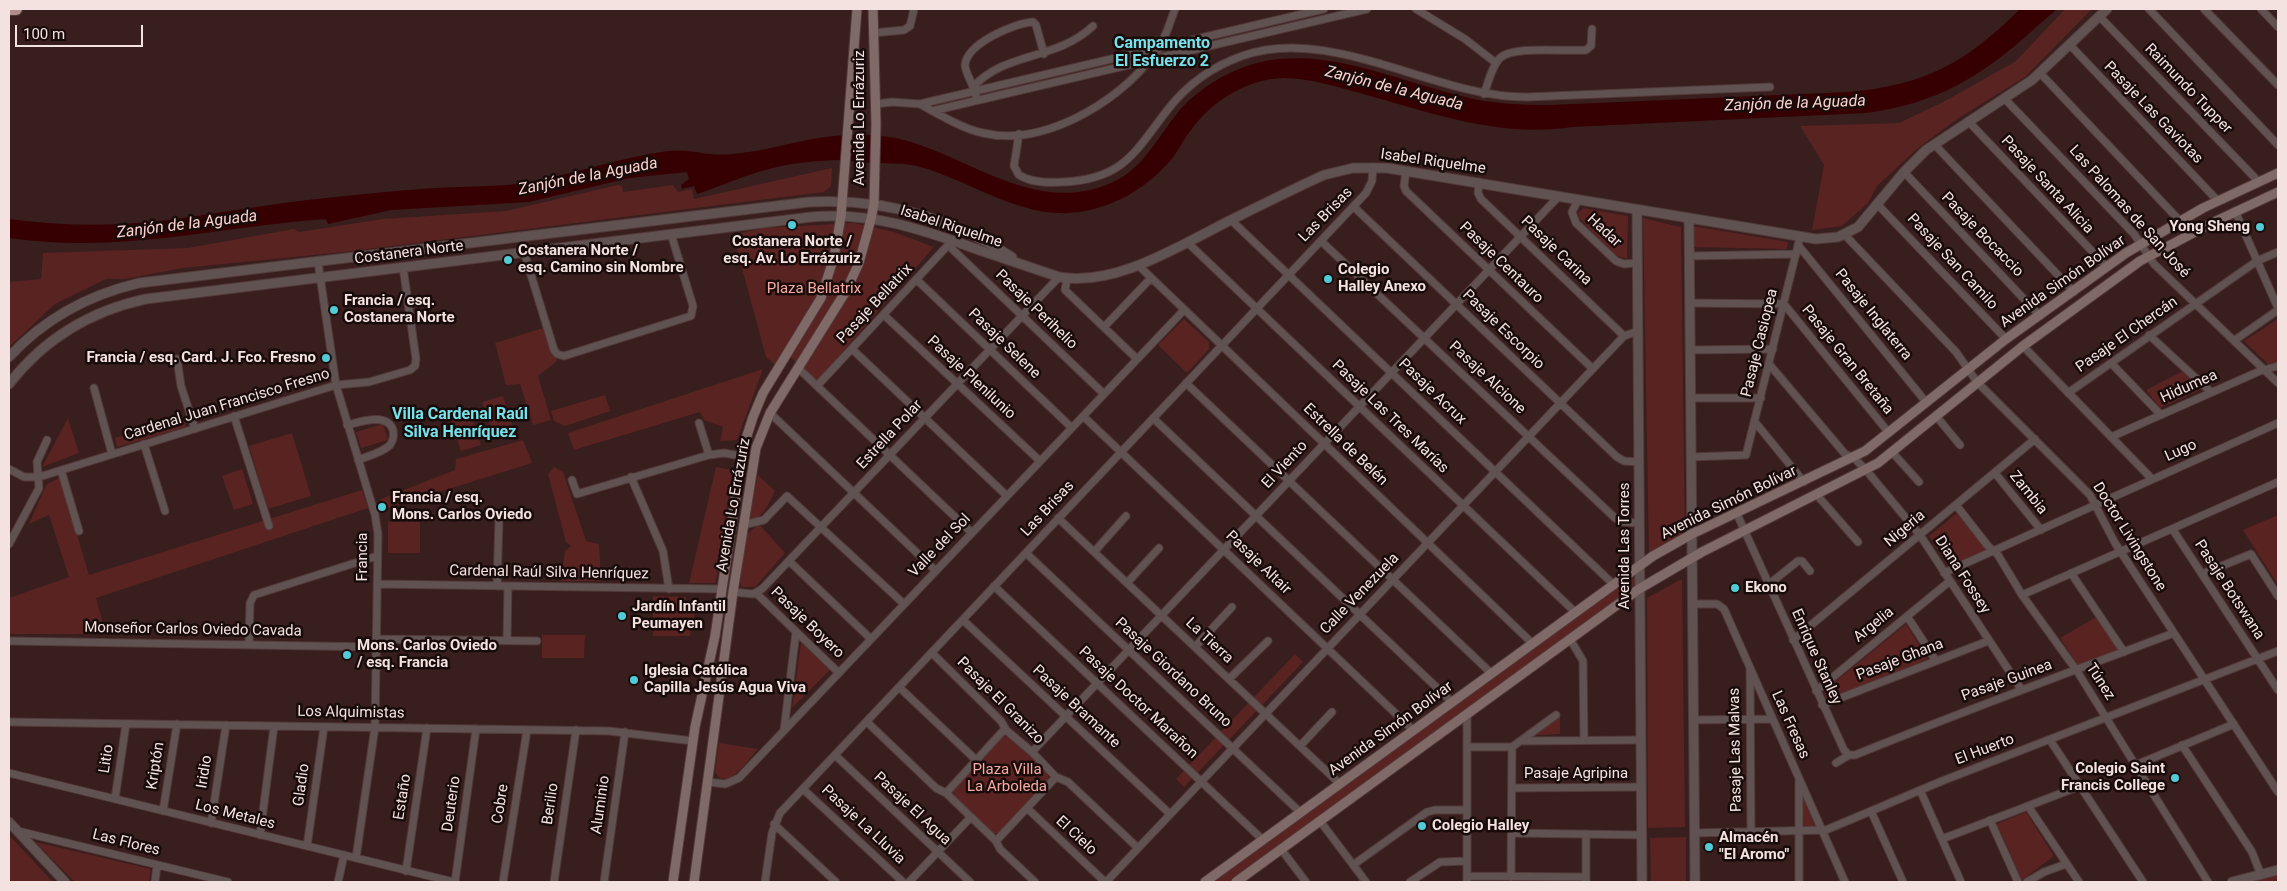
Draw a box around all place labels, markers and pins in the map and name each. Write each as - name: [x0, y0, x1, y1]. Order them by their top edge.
- place label: Yong Sheng: [2169, 218, 2250, 236]
- marker: Costanera Norte / esq. Av. Lo Errázuriz: [786, 219, 798, 231]
- marker: Yong Sheng: [2254, 221, 2266, 233]
- place label: Costanera Norte / esq. Av. Lo Errázuriz: [723, 233, 861, 268]
- place label: Costanera Norte / esq. Camino sin Nombre: [518, 242, 683, 277]
- marker: Costanera Norte / esq. Camino sin Nombre: [502, 254, 514, 266]
- place label: Colegio Halley Anexo: [1338, 261, 1426, 296]
- marker: Colegio Halley Anexo: [1322, 273, 1334, 285]
- place label: Francia / esq. Costanera Norte: [344, 292, 455, 327]
- marker: Francia / esq. Costanera Norte: [328, 304, 340, 316]
- place label: Francia / esq. Card. J. Fco. Fresno: [86, 349, 316, 367]
- marker: Francia / esq. Card. J. Fco. Fresno: [320, 352, 332, 364]
- place label: Francia / esq. Mons. Carlos Oviedo: [392, 489, 532, 524]
- marker: Francia / esq. Mons. Carlos Oviedo: [376, 501, 388, 513]
- place label: Ekono: [1745, 579, 1787, 597]
- marker: Ekono: [1729, 582, 1741, 594]
- place label: Jardín Infantil Peumayen: [632, 598, 726, 633]
- marker: Jardín Infantil Peumayen: [616, 610, 628, 622]
- place label: Mons. Carlos Oviedo / esq. Francia: [357, 637, 497, 672]
- marker: Mons. Carlos Oviedo / esq. Francia: [341, 649, 353, 661]
- place label: Iglesia Católica Capilla Jesús Agua Viva: [644, 662, 806, 697]
- marker: Iglesia Católica Capilla Jesús Agua Viva: [628, 674, 640, 686]
- place label: Colegio Saint Francis College: [2061, 760, 2165, 795]
- marker: Colegio Saint Francis College: [2169, 772, 2181, 784]
- place label: Colegio Halley: [1432, 817, 1529, 835]
- marker: Colegio Halley: [1416, 820, 1428, 832]
- place label: Almacén "El Aromo": [1719, 829, 1789, 864]
- marker: Almacén "El Aromo": [1703, 841, 1715, 853]

